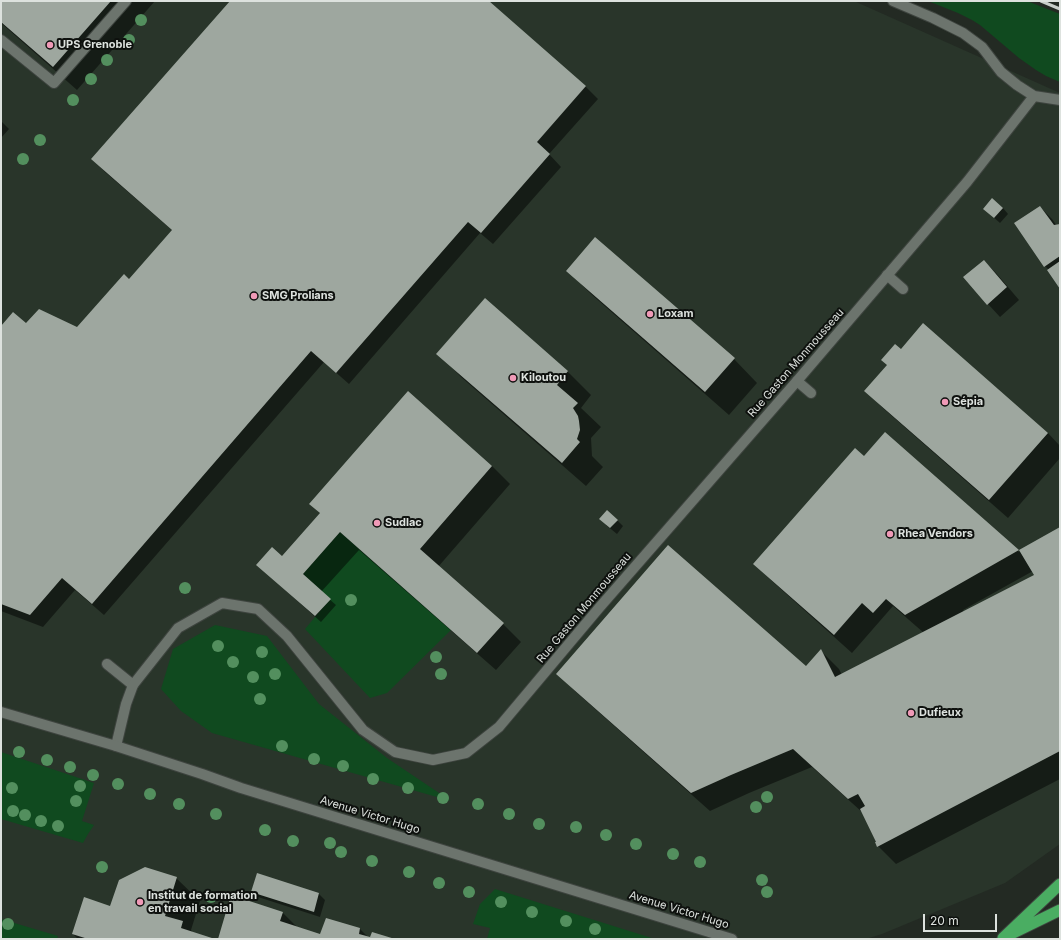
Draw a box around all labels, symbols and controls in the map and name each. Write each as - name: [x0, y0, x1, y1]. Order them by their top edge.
- place label: UPS Grenoble: [58, 38, 132, 52]
- marker: UPS Grenoble: [45, 40, 55, 50]
- place label: SMG Prolians: [262, 289, 334, 303]
- marker: SMG Prolians: [249, 291, 259, 301]
- street label: Rue Gaston Monmousseau: [745, 306, 847, 420]
- place label: Loxam: [658, 307, 694, 321]
- marker: Loxam: [645, 309, 655, 319]
- place label: Kiloutou: [521, 371, 566, 385]
- marker: Kiloutou: [508, 373, 518, 383]
- place label: Sépia: [953, 395, 983, 409]
- marker: Sépia: [940, 397, 950, 407]
- place label: Sudlac: [385, 516, 422, 530]
- marker: Sudlac: [372, 518, 382, 528]
- place label: Rhea Vendors: [898, 527, 973, 541]
- marker: Rhea Vendors: [885, 529, 895, 539]
- street label: Rue Gaston Monmousseau: [534, 550, 634, 666]
- place label: Dufieux: [919, 706, 961, 720]
- marker: Dufieux: [906, 708, 916, 718]
- street label: Avenue Victor Hugo: [319, 794, 421, 836]
- place label: Institut de formation en travail social: [148, 889, 257, 915]
- street label: Avenue Victor Hugo: [628, 889, 730, 931]
- marker: Institut de formation en travail social: [135, 897, 145, 907]
- scale bar: [925, 906, 999, 932]
- text: 20 m: [930, 913, 959, 928]

